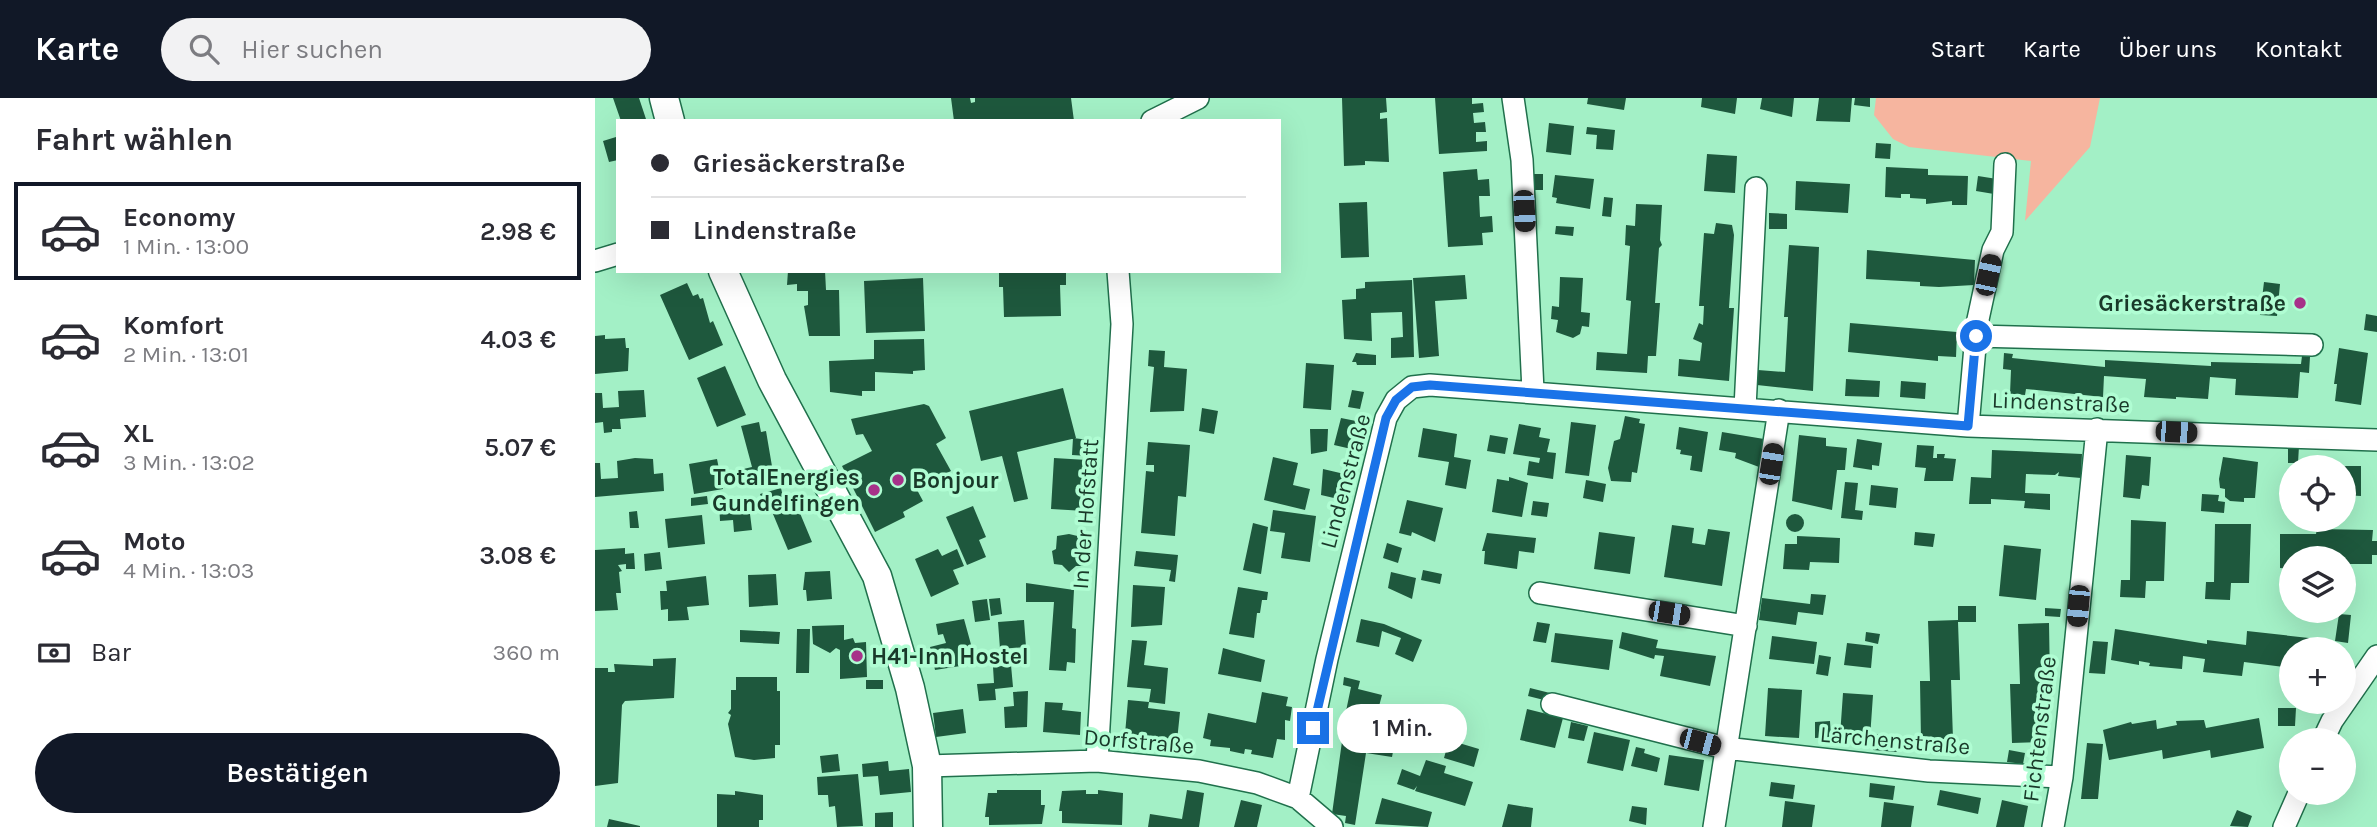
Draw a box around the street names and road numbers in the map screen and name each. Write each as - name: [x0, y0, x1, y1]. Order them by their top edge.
- street label: Lindenstraße: [1991, 387, 2131, 418]
- street label: Lindenstraße: [1315, 411, 1376, 551]
- street label: In der Hofstatt: [1067, 437, 1104, 590]
- street label: Fichtenstraße: [2017, 655, 2062, 803]
- street label: Lärchenstraße: [1819, 720, 1971, 761]
- street label: Dorfstraße: [1082, 723, 1195, 760]

